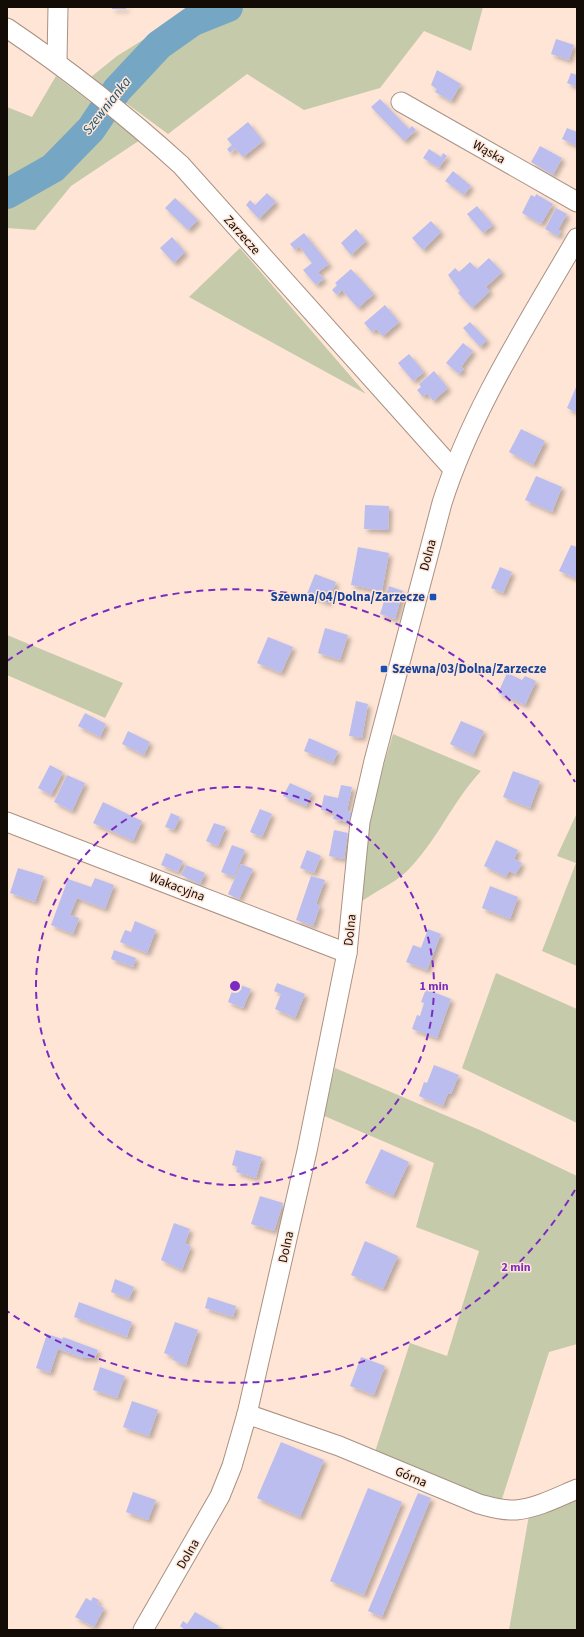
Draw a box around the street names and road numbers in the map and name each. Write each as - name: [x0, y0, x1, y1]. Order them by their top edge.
- street label: Wąska: [469, 136, 509, 168]
- street label: Zarzecze: [219, 211, 265, 259]
- street label: Dolna: [415, 537, 441, 573]
- street label: Wakacyjna: [147, 868, 207, 906]
- street label: Dolna: [339, 913, 361, 947]
- street label: Dolna: [274, 1229, 298, 1265]
- street label: Górna: [392, 1462, 430, 1492]
- street label: Dolna: [172, 1536, 204, 1572]

